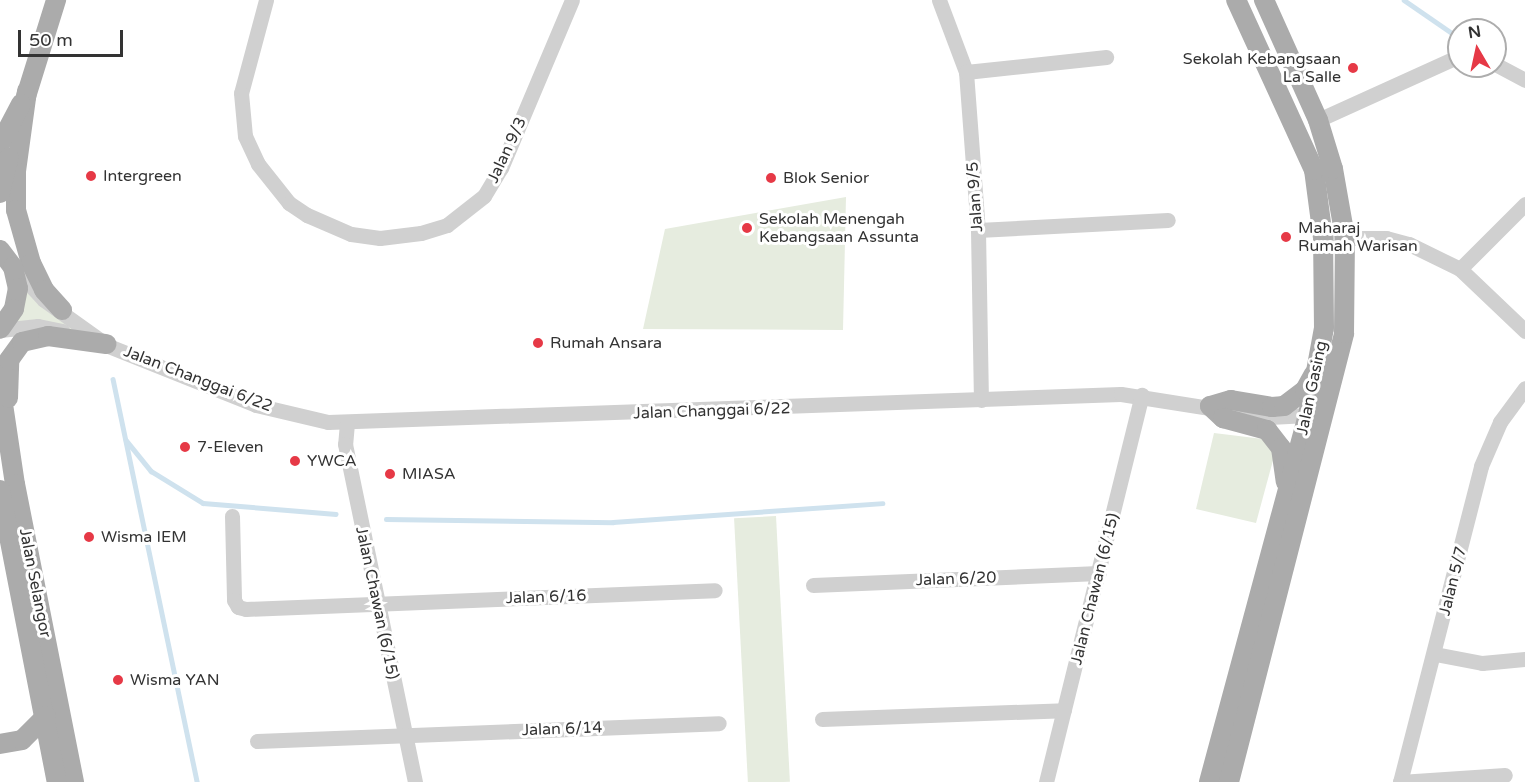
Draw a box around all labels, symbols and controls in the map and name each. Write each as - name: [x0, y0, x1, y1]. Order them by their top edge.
- scale bar: [21, 18, 126, 56]
- north arrow: [1447, 18, 1507, 78]
- text: N: [1467, 21, 1482, 43]
- text: 50 m: [29, 29, 73, 51]
- place label: Sekolah Kebangsaan La Salle: [1183, 49, 1341, 87]
- marker: Sekolah Kebangsaan La Salle: [1346, 61, 1360, 75]
- street label: Jalan 9/3: [483, 114, 531, 186]
- street label: Jalan 9/5: [963, 161, 987, 233]
- place label: Intergreen: [103, 166, 182, 186]
- place label: Blok Senior: [783, 168, 869, 188]
- marker: Intergreen: [84, 169, 98, 183]
- marker: Blok Senior: [764, 171, 778, 185]
- place label: Sekolah Menengah Kebangsaan Assunta: [759, 209, 919, 247]
- place label: Maharaj Rumah Warisan: [1298, 218, 1418, 256]
- marker: Sekolah Menengah Kebangsaan Assunta: [740, 221, 754, 235]
- marker: Maharaj Rumah Warisan: [1279, 230, 1293, 244]
- place label: Rumah Ansara: [550, 333, 662, 353]
- marker: Rumah Ansara: [531, 336, 545, 350]
- street label: Jalan Gasing: [1293, 339, 1331, 437]
- street label: Jalan Changgai 6/22: [121, 342, 275, 416]
- street label: Jalan Changgai 6/22: [633, 399, 791, 423]
- place label: 7-Eleven: [197, 437, 264, 457]
- marker: 7-Eleven: [178, 440, 192, 454]
- place label: YWCA: [307, 451, 357, 471]
- marker: YWCA: [288, 454, 302, 468]
- place label: MIASA: [402, 464, 456, 484]
- marker: MIASA: [383, 467, 397, 481]
- street label: Jalan Chawan (6/15): [1067, 511, 1123, 667]
- street label: Jalan Chawan (6/15): [351, 525, 403, 681]
- street label: Jalan Selangor: [15, 527, 55, 639]
- place label: Wisma IEM: [101, 527, 187, 547]
- marker: Wisma IEM: [82, 530, 96, 544]
- street label: Jalan 5/7: [1435, 544, 1471, 618]
- street label: Jalan 6/20: [915, 568, 997, 590]
- street label: Jalan 6/16: [505, 586, 587, 608]
- place label: Wisma YAN: [130, 670, 220, 690]
- marker: Wisma YAN: [111, 673, 125, 687]
- street label: Jalan 6/14: [521, 718, 603, 740]

